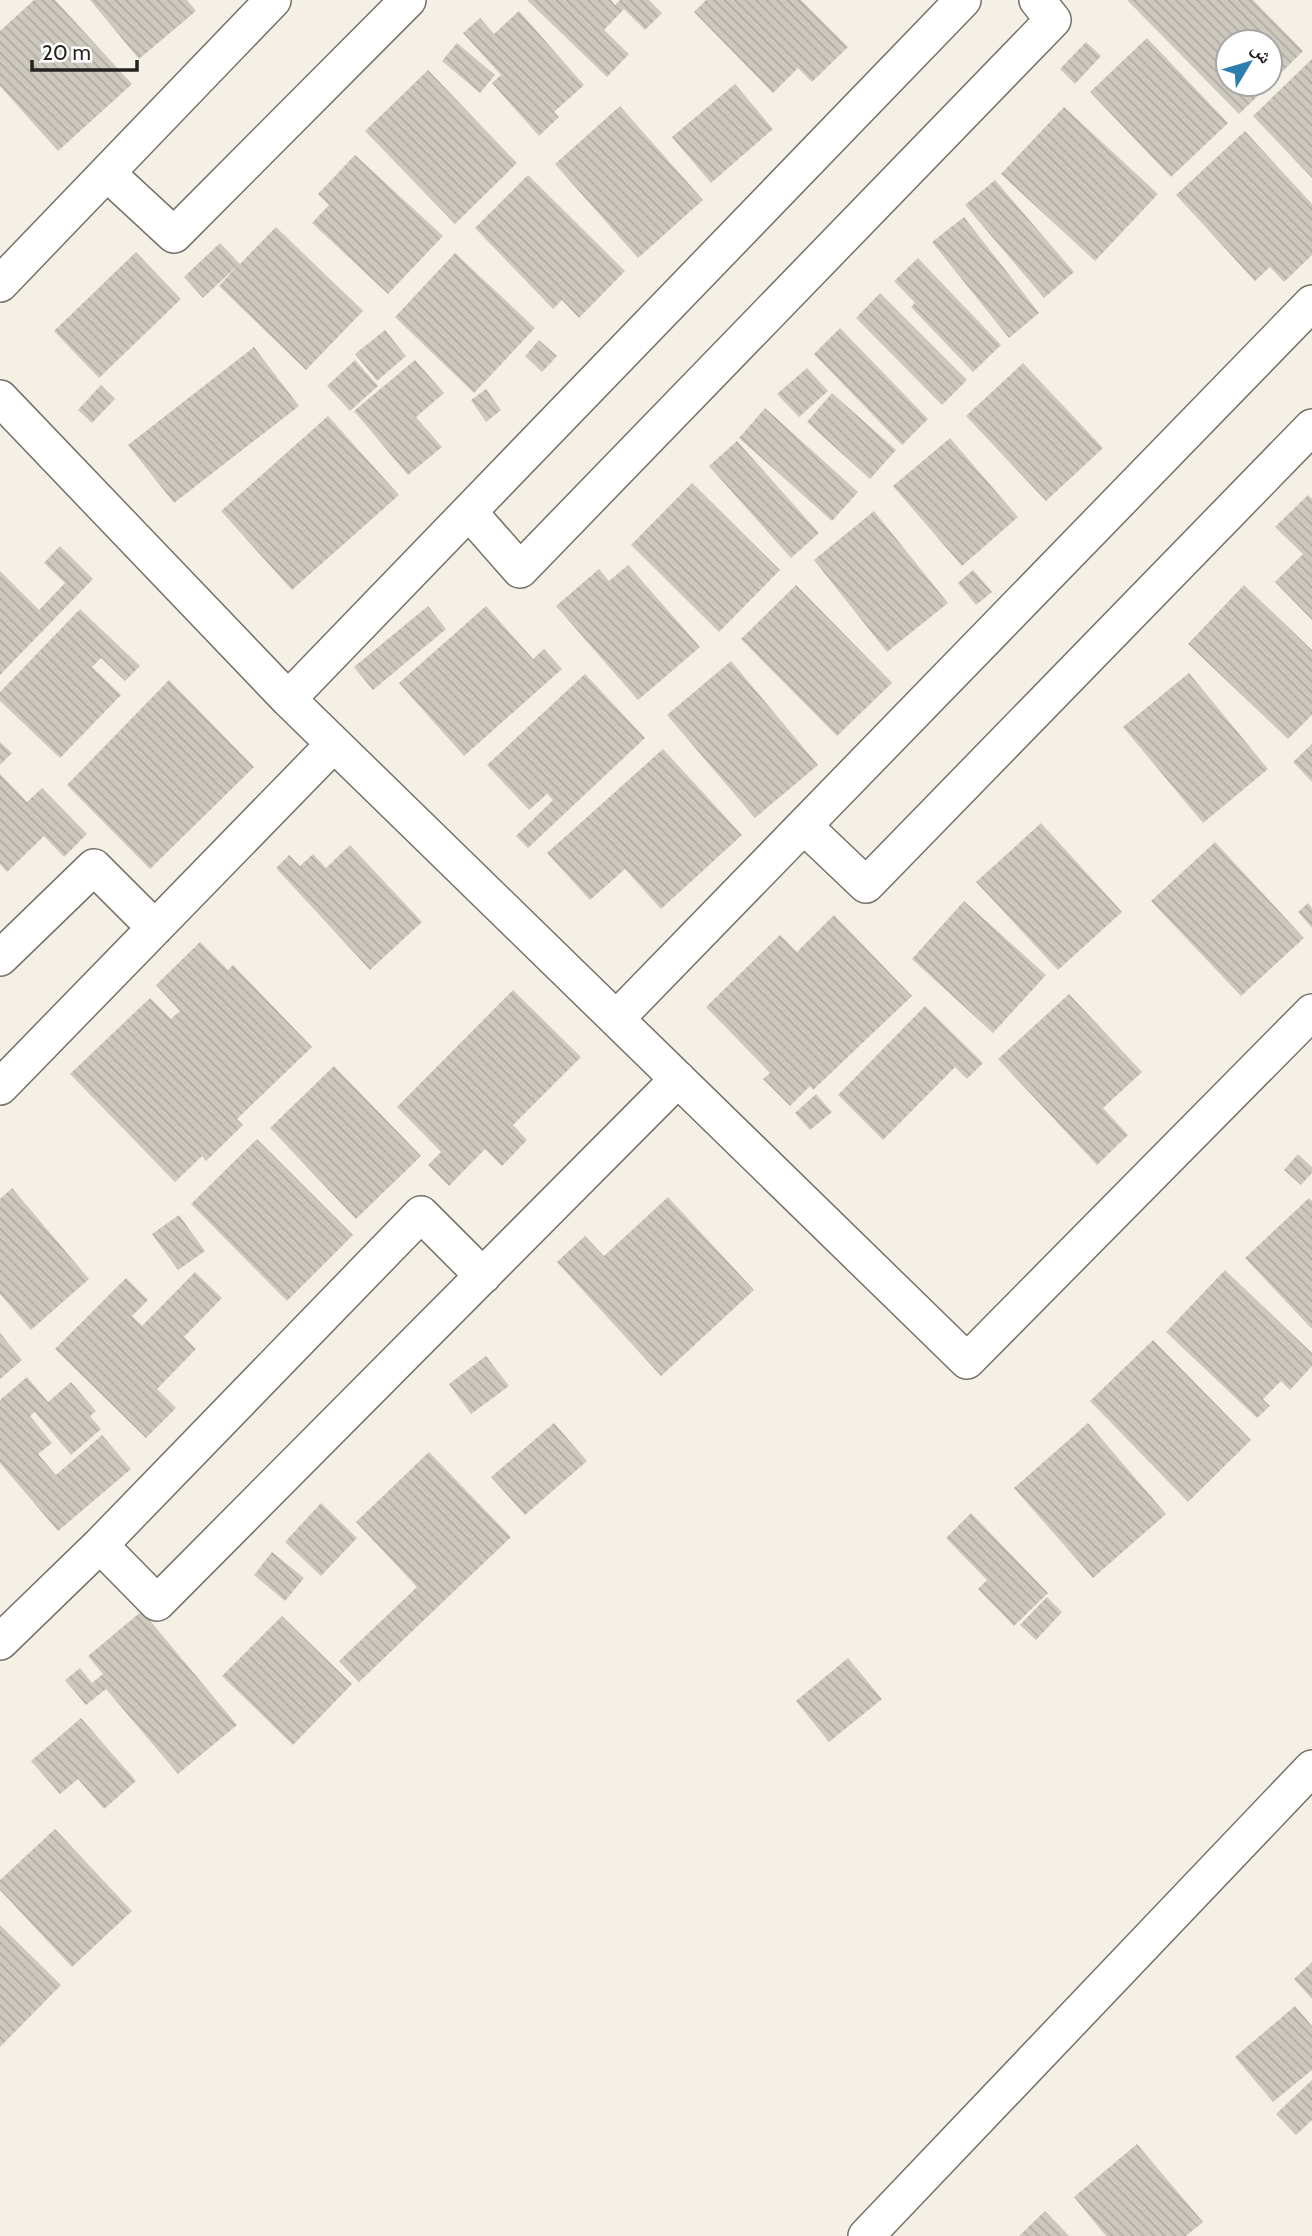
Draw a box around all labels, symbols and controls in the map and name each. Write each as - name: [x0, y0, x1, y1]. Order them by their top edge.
- scale bar: [32, 28, 136, 72]
- north arrow: [1214, 28, 1284, 98]
- text: ش: [1247, 38, 1277, 68]
- text: 20 m: [42, 40, 91, 65]

